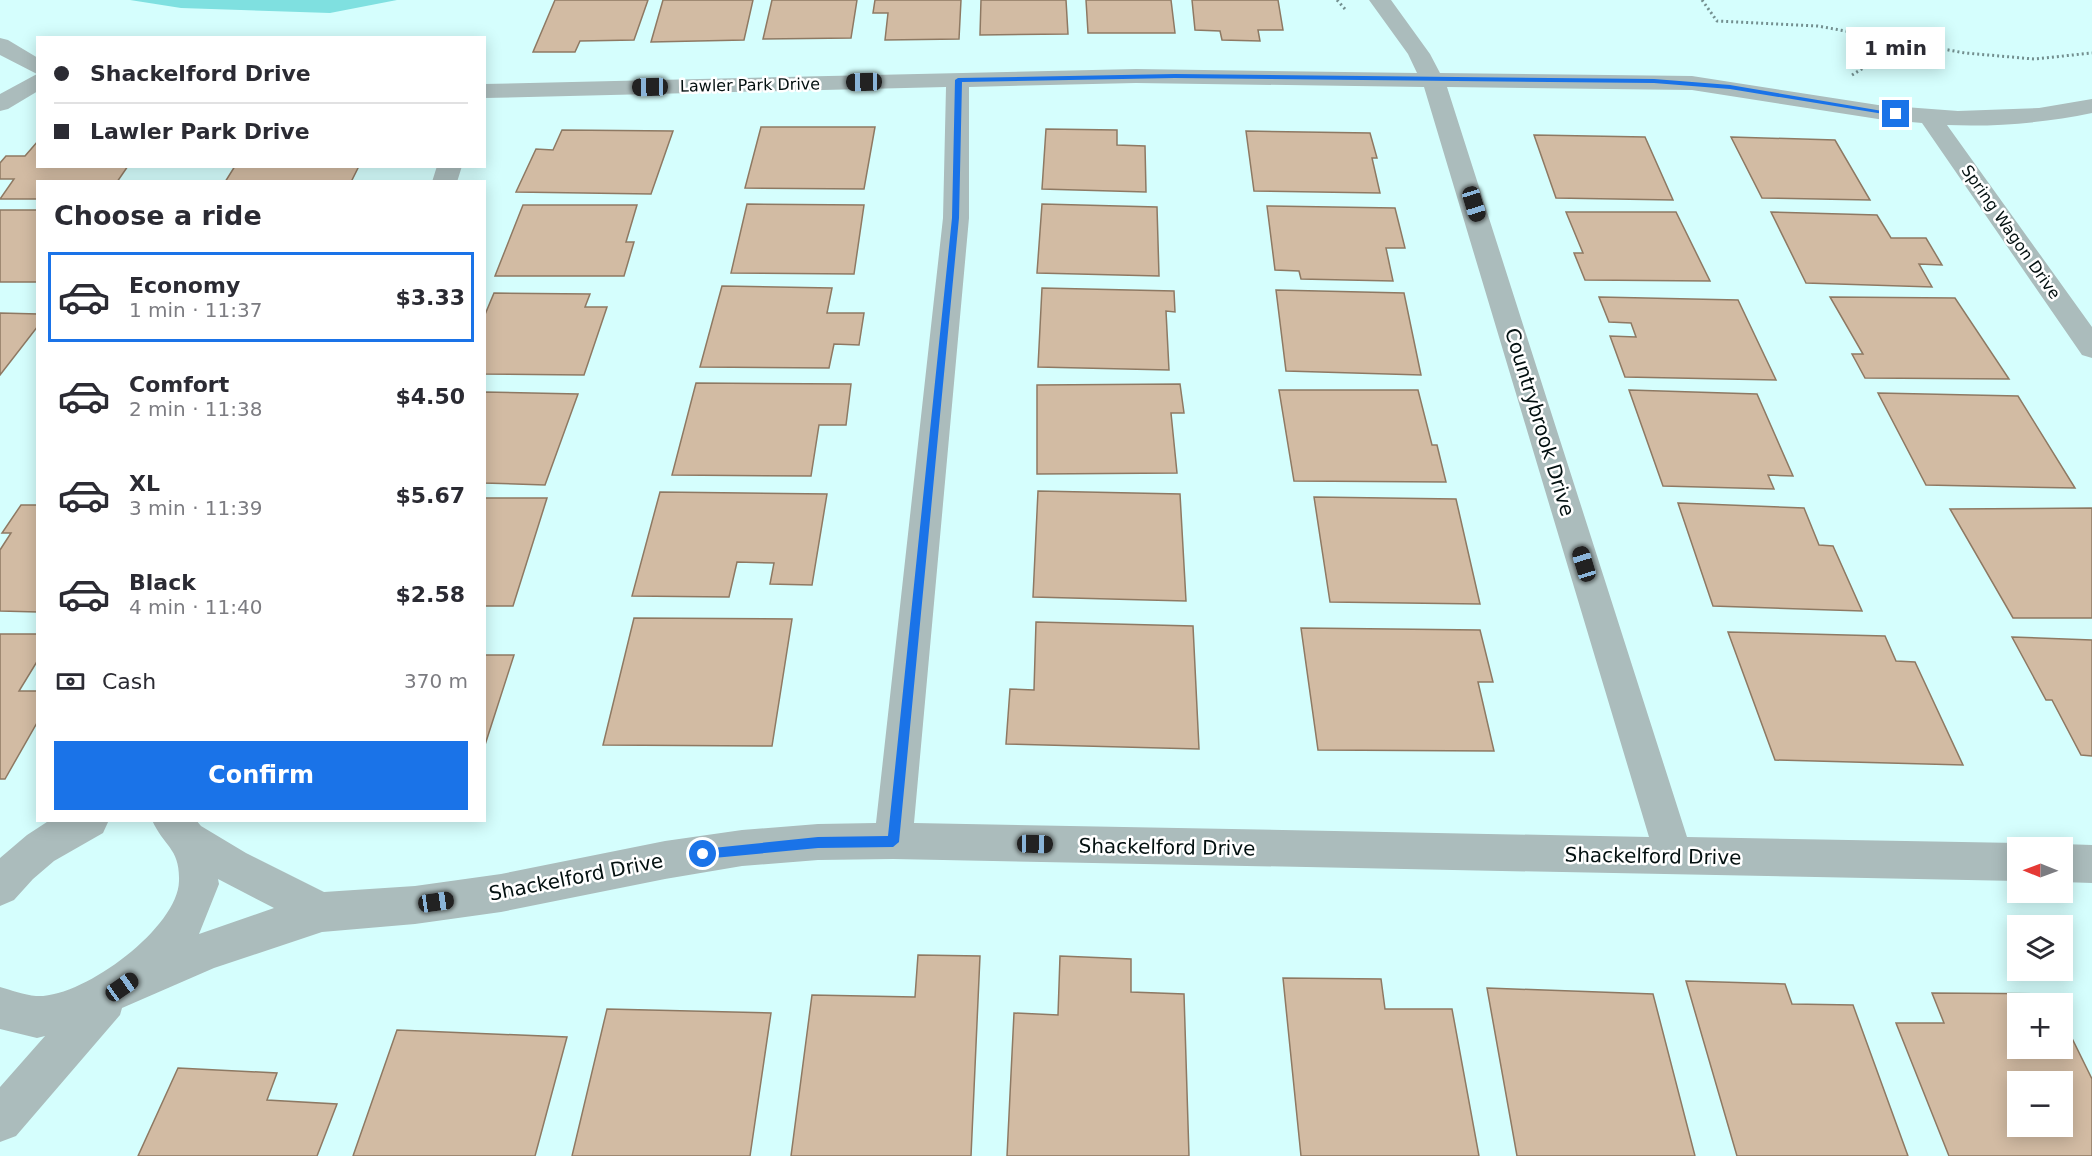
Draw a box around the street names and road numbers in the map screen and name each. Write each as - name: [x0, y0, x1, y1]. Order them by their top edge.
- street label: Lawler Park Drive: [680, 74, 820, 96]
- street label: Spring Wagon Drive: [1958, 161, 2064, 303]
- street label: Countrybrook Drive: [1500, 325, 1580, 519]
- street label: Shackelford Drive: [1078, 833, 1256, 861]
- street label: Shackelford Drive: [1564, 842, 1742, 870]
- street label: Shackelford Drive: [487, 848, 665, 906]

